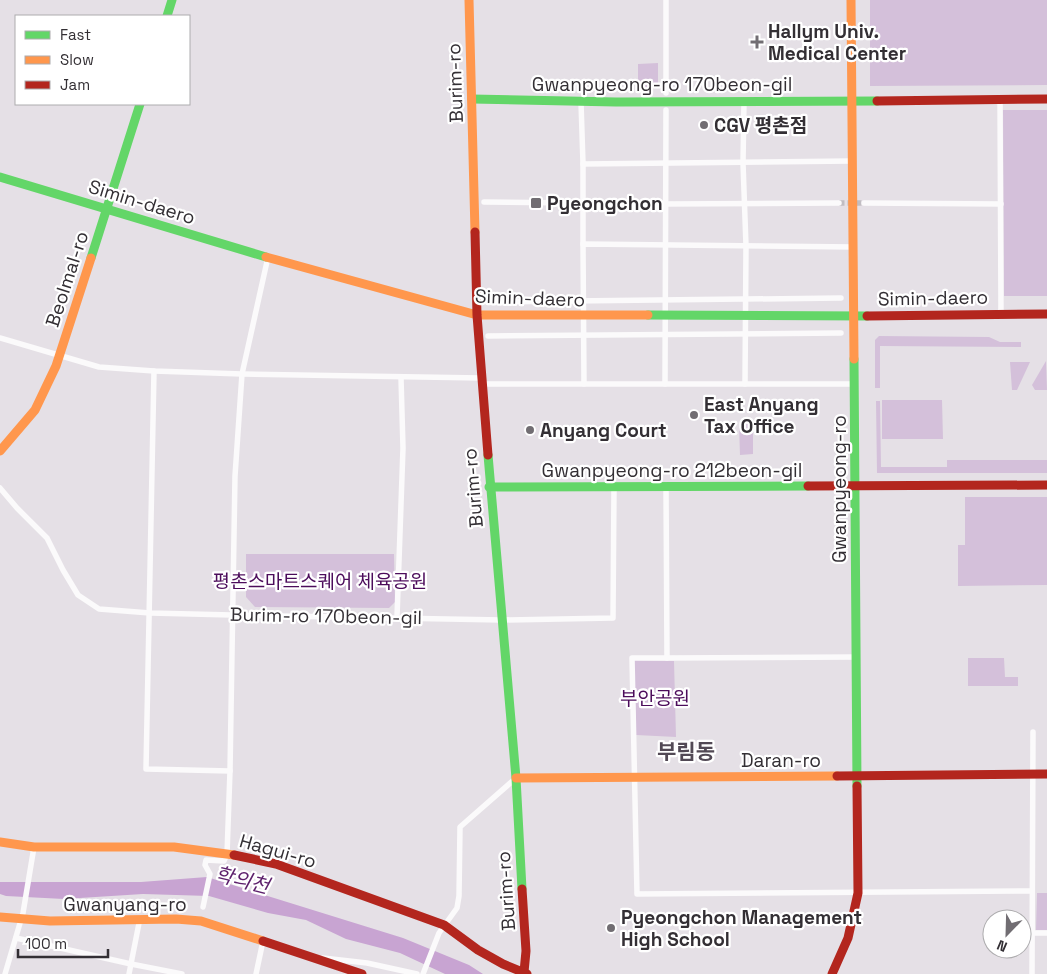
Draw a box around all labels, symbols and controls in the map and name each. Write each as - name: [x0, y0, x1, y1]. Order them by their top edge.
- legend: [15, 15, 190, 105]
- place label: Hallym Univ. Medical Center: [768, 19, 906, 66]
- text: Fast: [60, 25, 91, 44]
- marker: Hallym Univ. Medical Center: [750, 35, 764, 49]
- street label: Burim-ro: [441, 43, 469, 123]
- text: Slow: [60, 50, 94, 69]
- street label: Gwanpyeong-ro 170beon-gil: [532, 72, 792, 97]
- text: Jam: [60, 75, 90, 94]
- place label: CGV 평촌점: [714, 113, 807, 138]
- marker: CGV 평촌점: [698, 119, 710, 131]
- street label: Simin-daero: [86, 174, 198, 230]
- place label: Pyeongchon: [547, 191, 663, 216]
- marker: Pyeongchon: [529, 196, 543, 210]
- street label: Beolmal-ro: [40, 228, 94, 330]
- street label: Simin-daero: [474, 284, 586, 312]
- street label: Simin-daero: [878, 285, 988, 311]
- place label: East Anyang Tax Office: [704, 392, 819, 439]
- marker: East Anyang Tax Office: [688, 409, 700, 421]
- street label: Gwanpyeong-ro: [827, 415, 852, 563]
- place label: Anyang Court: [540, 418, 667, 443]
- marker: Anyang Court: [524, 424, 536, 436]
- street label: Burim-ro: [457, 447, 489, 529]
- street label: Gwanpyeong-ro 212beon-gil: [542, 458, 802, 483]
- park label: 평촌스마트스퀘어 체육공원: [213, 569, 427, 594]
- street label: Burim-ro 170beon-gil: [230, 602, 422, 630]
- park label: 부안공원: [620, 686, 690, 711]
- district label: 부림동: [657, 738, 715, 765]
- street label: Daran-ro: [741, 748, 821, 773]
- street label: Hagui-ro: [237, 828, 319, 874]
- street label: Burim-ro: [491, 850, 521, 932]
- water label: 학의천: [212, 861, 274, 900]
- street label: Gwanyang-ro: [63, 892, 187, 917]
- place label: Pyeongchon Management High School: [621, 905, 862, 952]
- north arrow: [982, 909, 1032, 959]
- marker: Pyeongchon Management High School: [605, 922, 617, 934]
- scale bar: [18, 926, 108, 958]
- text: 100 m: [25, 934, 67, 953]
- text: N: [994, 936, 1010, 956]

